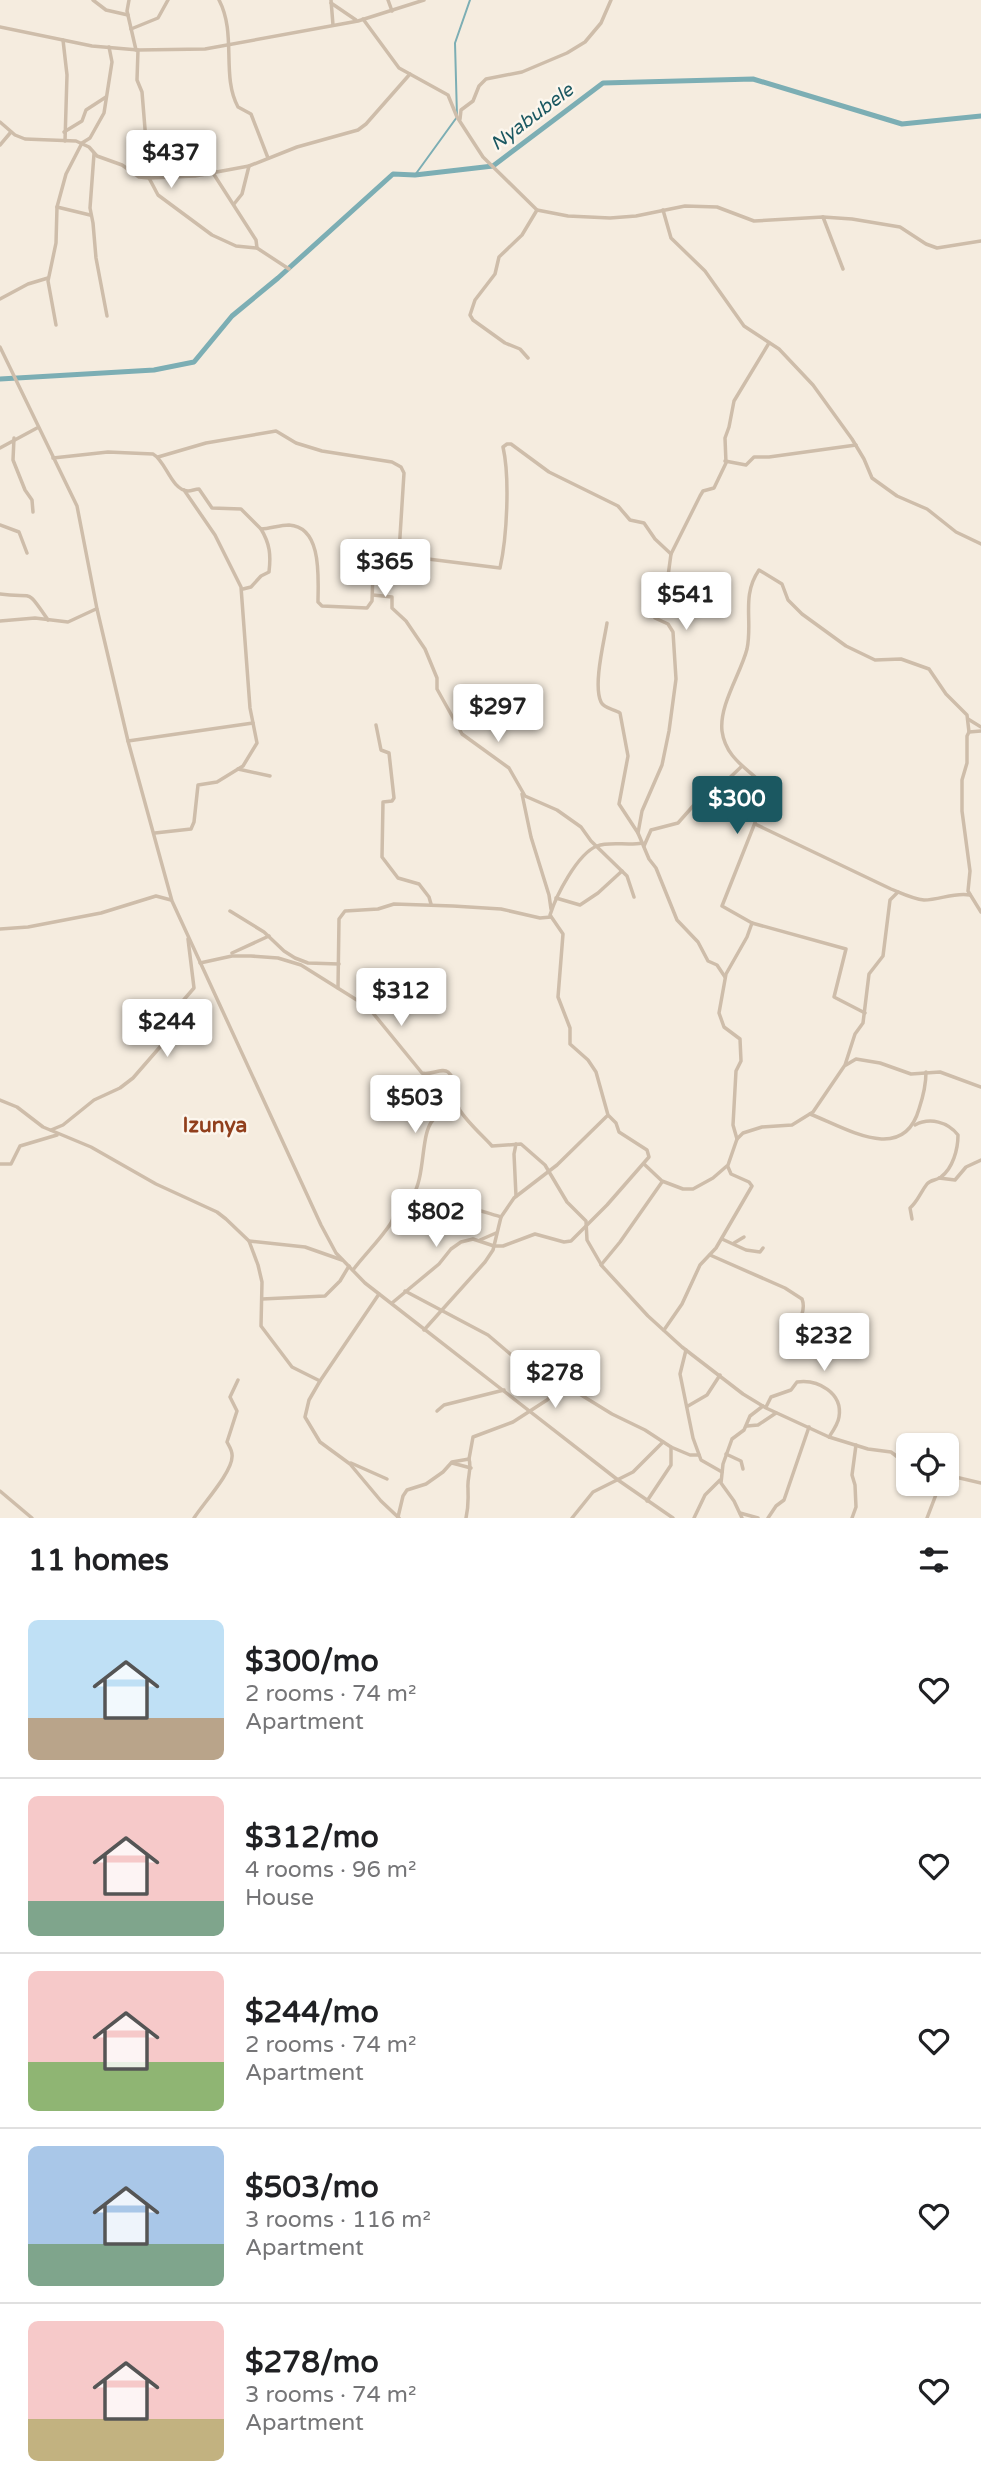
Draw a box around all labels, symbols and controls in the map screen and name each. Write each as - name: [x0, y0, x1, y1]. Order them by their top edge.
- water label: Nyabubele: [486, 78, 579, 155]
- pin: $437: [130, 130, 212, 190]
- text: $437: [142, 139, 200, 167]
- pin: $365: [344, 540, 426, 599]
- text: $365: [356, 548, 414, 576]
- pin: $541: [645, 572, 727, 632]
- text: $541: [657, 581, 715, 609]
- pin: $297: [457, 684, 539, 744]
- text: $297: [469, 693, 527, 721]
- pin: $300: [696, 776, 778, 836]
- text: $300: [708, 785, 766, 813]
- pin: $312: [360, 968, 442, 1028]
- text: $312: [372, 977, 430, 1005]
- pin: $244: [126, 1000, 208, 1059]
- text: $244: [138, 1008, 196, 1036]
- pin: $503: [374, 1076, 456, 1135]
- text: $503: [386, 1084, 444, 1112]
- district label: Izunya: [183, 1113, 247, 1138]
- pin: $802: [395, 1190, 477, 1249]
- text: $802: [407, 1198, 465, 1226]
- pin: $232: [783, 1314, 865, 1373]
- text: $232: [795, 1322, 853, 1350]
- pin: $278: [514, 1350, 596, 1410]
- text: $278: [526, 1359, 584, 1387]
- map controls: [896, 1433, 959, 1496]
- button: locate: [896, 1433, 959, 1496]
- icon: filters: [915, 1541, 953, 1579]
- text: 11 homes: [28, 1542, 169, 1579]
- text: $300/mo: [245, 1643, 379, 1680]
- icon: home: [84, 1648, 168, 1732]
- icon: heart: [915, 1671, 953, 1709]
- text: 2 rooms · 74 m²: [245, 1680, 416, 1708]
- text: Apartment: [245, 1708, 364, 1736]
- text: $312/mo: [245, 1819, 379, 1856]
- icon: home: [84, 1824, 168, 1908]
- icon: heart: [915, 1847, 953, 1885]
- text: 4 rooms · 96 m²: [245, 1856, 416, 1884]
- text: House: [245, 1884, 314, 1912]
- text: $244/mo: [245, 1994, 379, 2031]
- icon: home: [84, 1999, 168, 2083]
- icon: heart: [915, 2022, 953, 2060]
- text: 2 rooms · 74 m²: [245, 2031, 416, 2059]
- text: Apartment: [245, 2059, 364, 2087]
- text: $503/mo: [245, 2169, 379, 2206]
- icon: home: [84, 2174, 168, 2258]
- icon: heart: [915, 2197, 953, 2235]
- text: 3 rooms · 116 m²: [245, 2206, 431, 2234]
- text: Apartment: [245, 2234, 364, 2262]
- text: $278/mo: [245, 2344, 379, 2381]
- icon: home: [84, 2349, 168, 2433]
- icon: heart: [915, 2372, 953, 2410]
- text: 3 rooms · 74 m²: [245, 2381, 416, 2409]
- text: Apartment: [245, 2409, 364, 2437]

